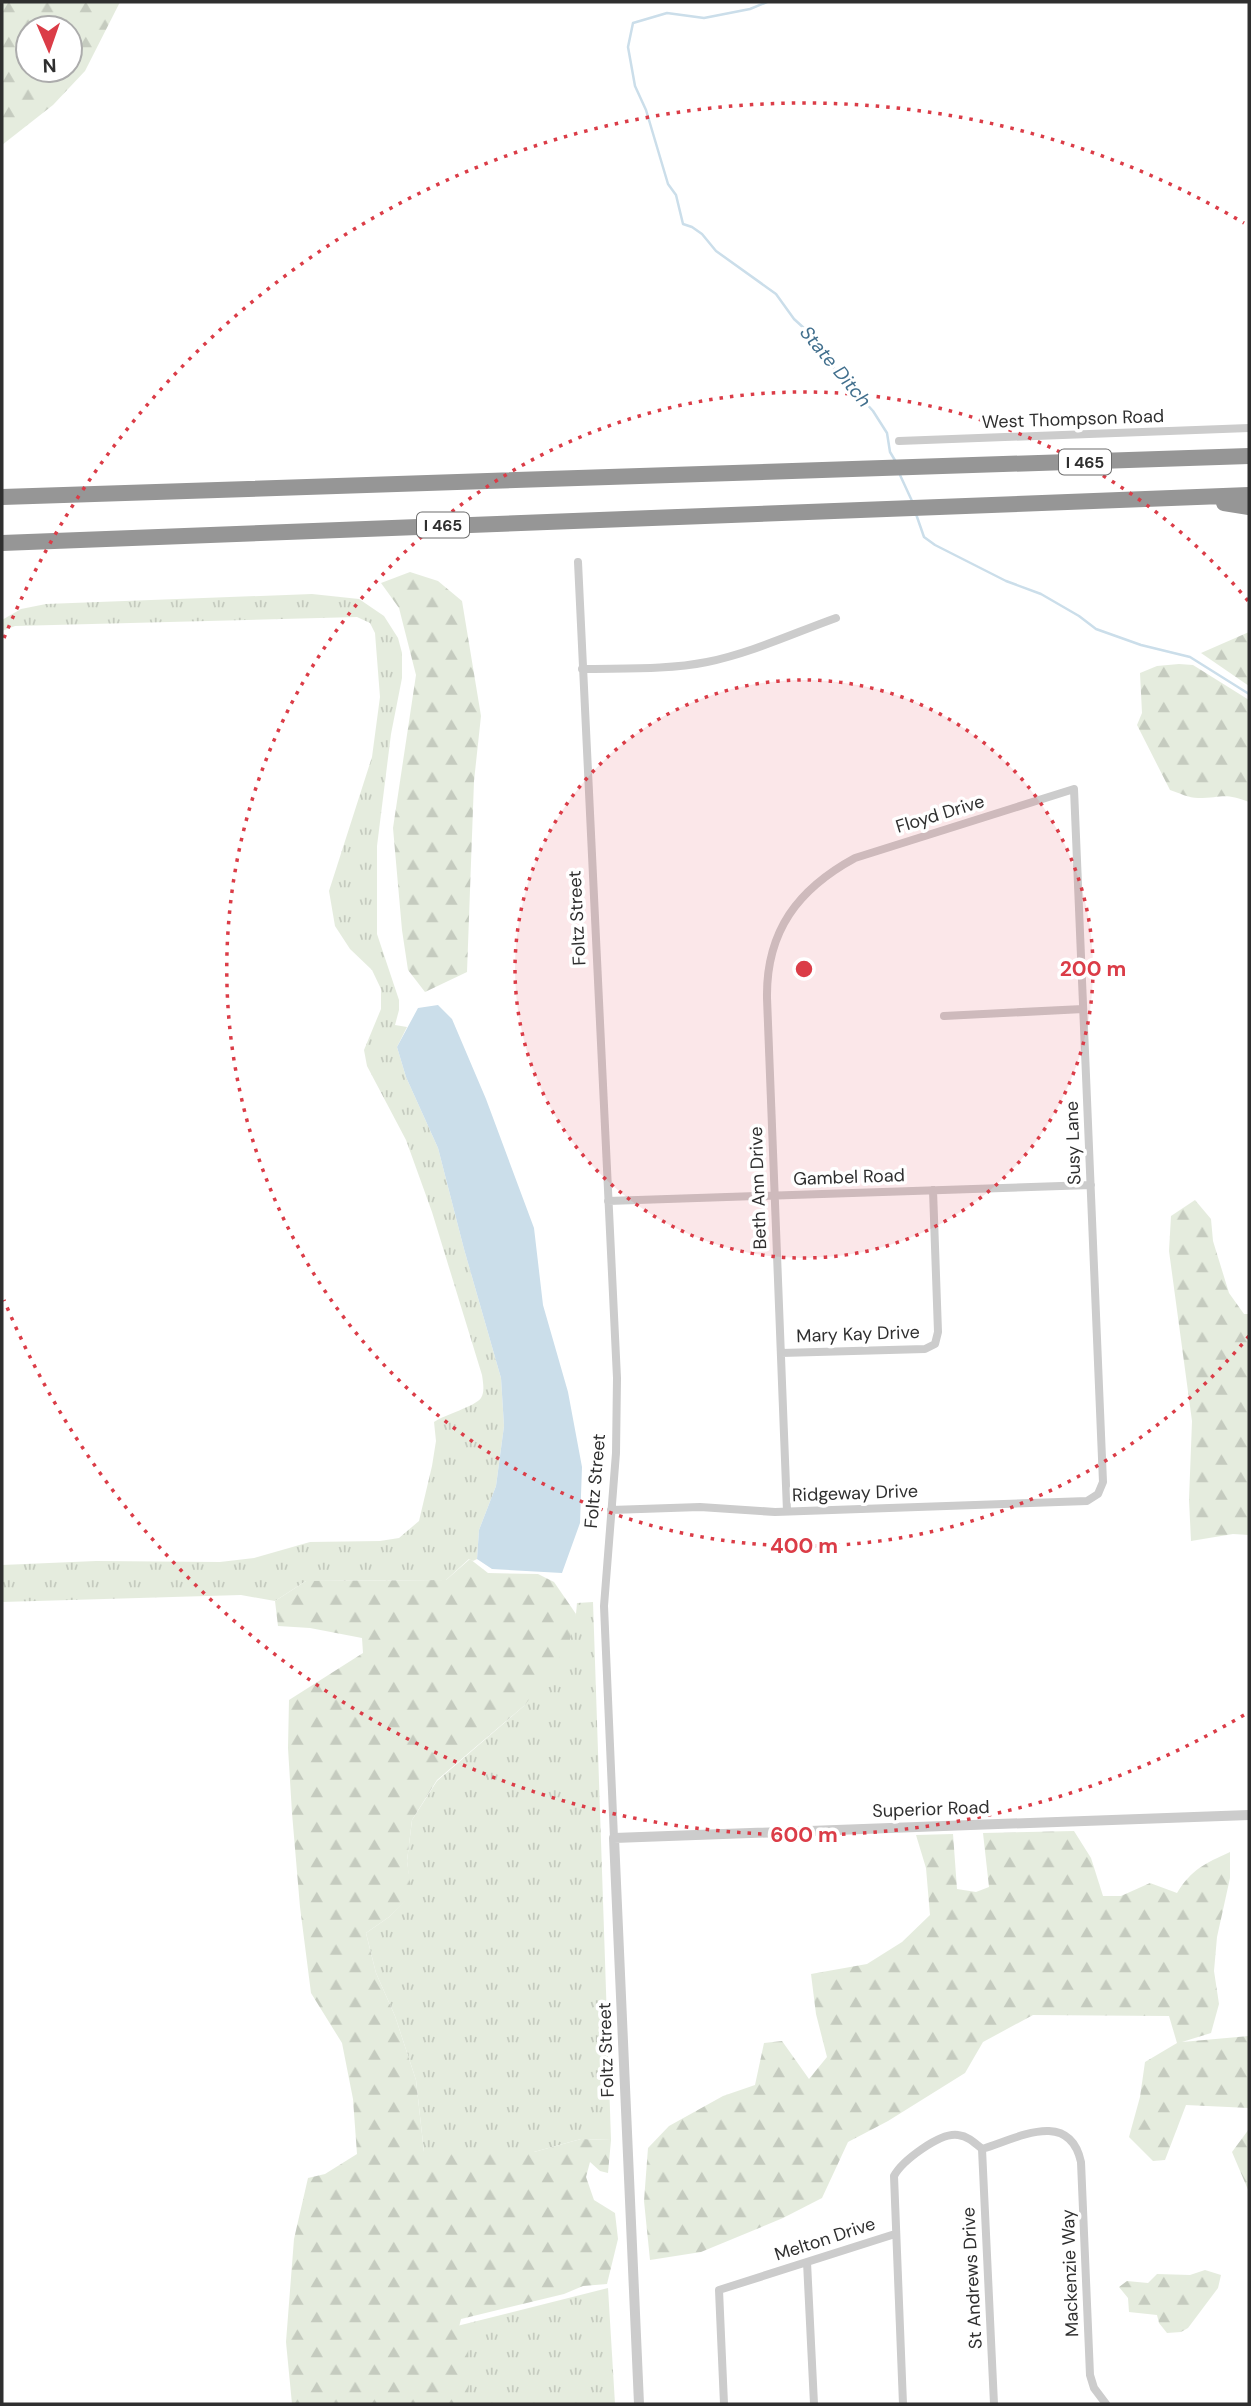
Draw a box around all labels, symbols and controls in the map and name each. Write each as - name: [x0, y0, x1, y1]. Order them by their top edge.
- north arrow: [14, 14, 84, 84]
- text: N: [42, 53, 57, 78]
- water label: State Ditch: [794, 320, 877, 412]
- street label: West Thompson Road: [981, 404, 1165, 434]
- road number: I 465: [1059, 449, 1111, 475]
- road number: I 465: [417, 512, 469, 538]
- street label: Floyd Drive: [893, 789, 987, 839]
- street label: Foltz Street: [563, 870, 591, 966]
- text: 200 m: [1060, 955, 1126, 983]
- centre of rings: [792, 957, 816, 981]
- street label: Susy Lane: [1060, 1101, 1086, 1185]
- street label: Beth Ann Drive: [744, 1126, 772, 1250]
- street label: Gambel Road: [793, 1163, 905, 1191]
- street label: Mary Kay Drive: [796, 1320, 920, 1348]
- street label: Foltz Street: [579, 1433, 611, 1529]
- street label: Ridgeway Drive: [792, 1479, 918, 1507]
- text: 400 m: [770, 1532, 838, 1560]
- street label: Superior Road: [872, 1795, 990, 1823]
- text: 600 m: [770, 1821, 838, 1849]
- street label: Foltz Street: [592, 2002, 620, 2098]
- street label: St Andrews Drive: [956, 2206, 988, 2350]
- street label: Mackenzie Way: [1056, 2209, 1084, 2337]
- street label: Melton Drive: [772, 2211, 878, 2267]

